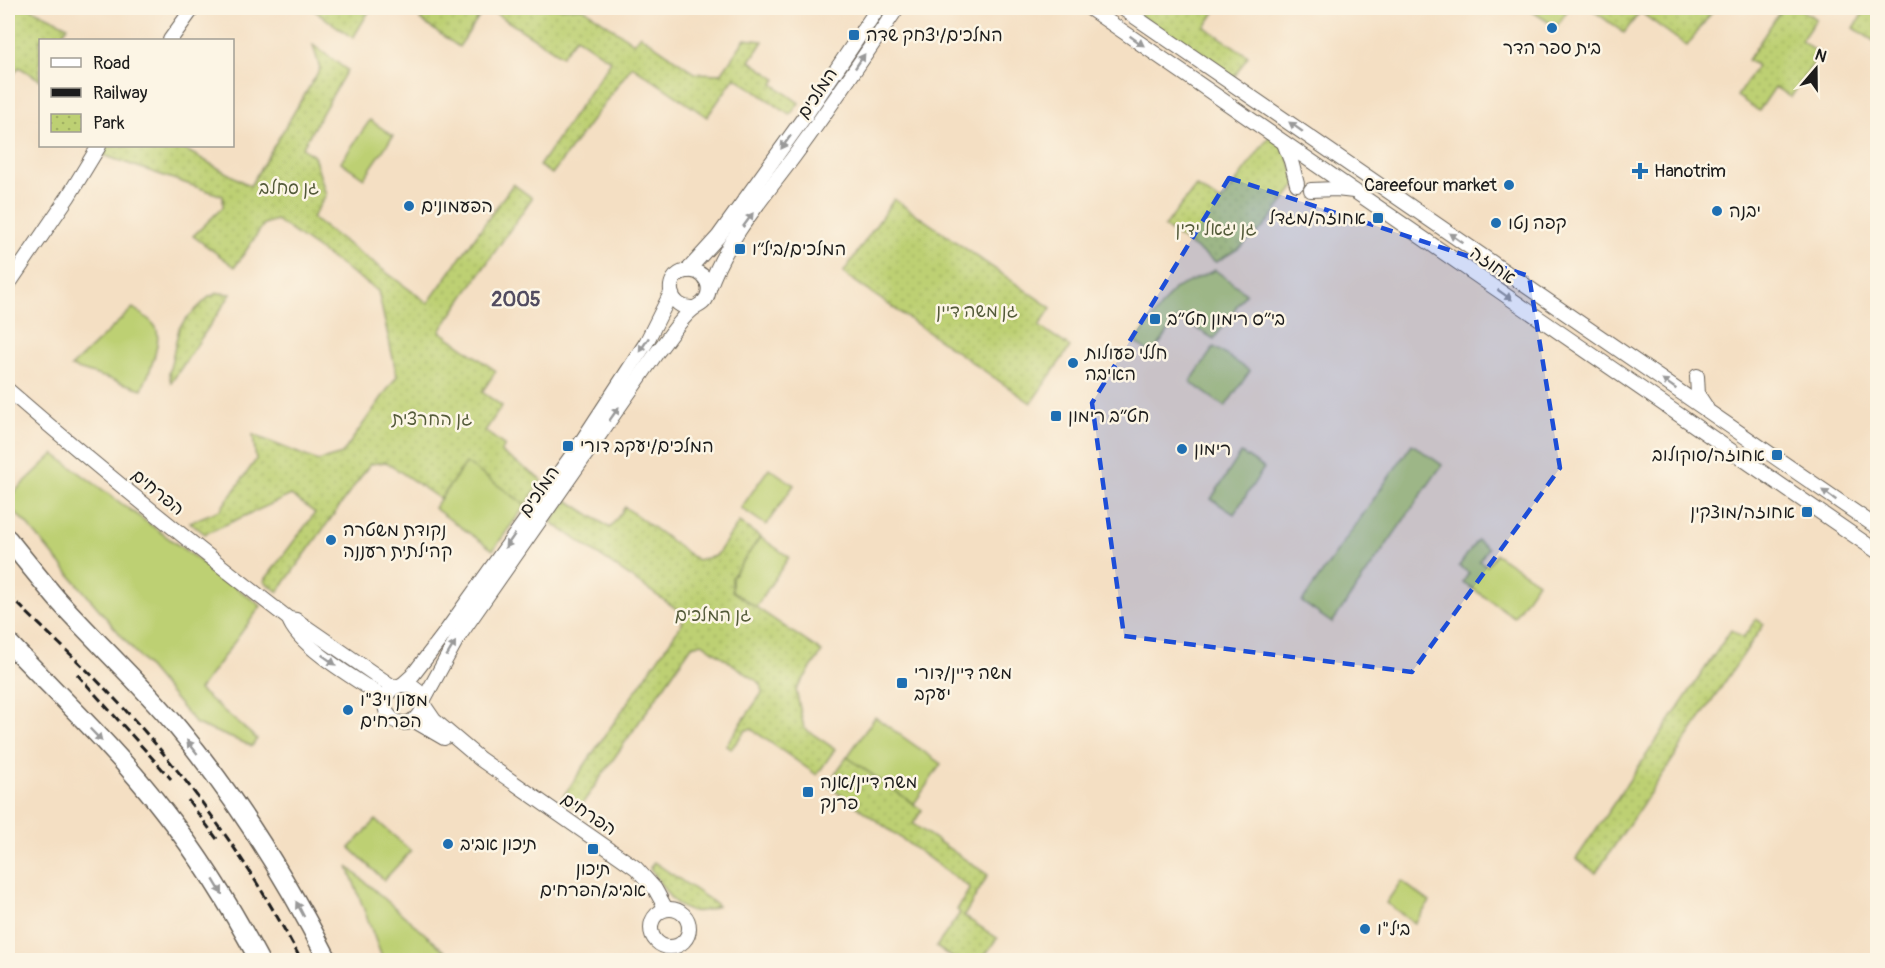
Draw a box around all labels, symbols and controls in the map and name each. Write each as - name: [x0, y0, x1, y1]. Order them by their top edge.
- marker: בית ספר הדר: [1545, 21, 1559, 35]
- place label: המלכים/יצחק שדה: [866, 24, 1003, 47]
- marker: המלכים/יצחק שדה: [847, 28, 861, 42]
- one-way arrow: [1128, 35, 1144, 47]
- place label: בית ספר הדר: [1503, 37, 1601, 60]
- legend: [39, 39, 234, 147]
- north arrow: [1786, 39, 1846, 99]
- text: N: [1812, 45, 1829, 67]
- text: Road: [93, 52, 130, 75]
- one-way arrow: [854, 54, 866, 70]
- street label: המלכים: [792, 63, 843, 123]
- text: Railway: [93, 82, 148, 105]
- text: Park: [93, 112, 125, 135]
- one-way arrow: [1288, 121, 1304, 133]
- one-way arrow: [780, 134, 792, 150]
- place label: Hanotrim: [1654, 160, 1726, 183]
- marker: Hanotrim: [1631, 162, 1649, 180]
- place label: Careefour market: [1364, 174, 1498, 197]
- park label: גן סחלב: [259, 177, 319, 200]
- marker: Careefour market: [1502, 178, 1516, 192]
- place label: הפעמונים: [421, 195, 493, 218]
- marker: הפעמונים: [402, 199, 416, 213]
- place label: יבנה: [1729, 200, 1761, 223]
- marker: יבנה: [1710, 204, 1724, 218]
- place label: אחוזה/מגדל: [1268, 207, 1366, 230]
- marker: אחוזה/מגדל: [1371, 211, 1385, 225]
- place label: קפה נטו: [1508, 212, 1567, 235]
- one-way arrow: [741, 213, 753, 228]
- marker: קפה נטו: [1489, 216, 1503, 230]
- park label: גן יגאל ידין: [1175, 218, 1257, 241]
- one-way arrow: [1449, 232, 1465, 244]
- place label: המלכים/ביל״ו: [752, 238, 846, 261]
- street label: אחוזה: [1465, 241, 1520, 290]
- marker: המלכים/ביל״ו: [733, 242, 747, 256]
- district label: 2005: [491, 287, 541, 312]
- one-way arrow: [1496, 289, 1512, 301]
- park label: גן משה דיין: [936, 300, 1018, 323]
- place label: בי״ס רימון חט״ב: [1167, 308, 1285, 331]
- marker: בי״ס רימון חט״ב: [1148, 312, 1162, 326]
- one-way arrow: [639, 337, 650, 353]
- place label: חללי פעולות האיבה: [1084, 342, 1168, 386]
- marker: חללי פעולות האיבה: [1066, 356, 1080, 370]
- one-way arrow: [1661, 378, 1677, 390]
- place label: חט״ב רימון: [1068, 405, 1149, 428]
- one-way arrow: [608, 407, 620, 423]
- park label: גן החרצית: [391, 408, 472, 431]
- marker: חט״ב רימון: [1049, 409, 1063, 423]
- place label: המלכים/יעקב דורי: [580, 435, 714, 458]
- place label: רימון: [1194, 438, 1231, 461]
- marker: המלכים/יעקב דורי: [561, 439, 575, 453]
- marker: רימון: [1175, 442, 1189, 456]
- place label: אחוזה/סוקולוב: [1652, 444, 1765, 467]
- marker: אחוזה/סוקולוב: [1770, 448, 1784, 462]
- street label: המלכים: [514, 462, 565, 521]
- street label: הפרחים: [126, 464, 189, 521]
- one-way arrow: [1822, 489, 1838, 501]
- place label: אחוזה/מוצקין: [1690, 501, 1795, 524]
- marker: אחוזה/מוצקין: [1800, 505, 1814, 519]
- place label: נקודת משטרה קהילתית רעננה: [343, 519, 452, 563]
- one-way arrow: [504, 532, 516, 548]
- marker: נקודת משטרה קהילתית רעננה: [324, 533, 338, 547]
- park label: גן המלכים: [675, 604, 751, 627]
- one-way arrow: [445, 641, 456, 657]
- one-way arrow: [321, 654, 337, 666]
- place label: משה דיין/דורי יעקב: [914, 662, 1012, 706]
- marker: משה דיין/דורי יעקב: [895, 676, 909, 690]
- place label: מעון ויצ"ו הפרחים: [360, 689, 428, 733]
- marker: מעון ויצ"ו הפרחים: [341, 703, 355, 717]
- one-way arrow: [89, 728, 103, 742]
- one-way arrow: [186, 739, 199, 755]
- place label: משה דיין/אנה פרנק: [820, 771, 917, 815]
- marker: משה דיין/אנה פרנק: [801, 785, 815, 799]
- street label: הפרחים: [557, 788, 621, 841]
- place label: תיכון אביב: [460, 833, 537, 856]
- marker: תיכון אביב: [441, 837, 455, 851]
- marker: תיכון אביב/הפרחים: [586, 842, 600, 856]
- place label: תיכון אביב/הפרחים: [540, 858, 646, 902]
- one-way arrow: [213, 879, 223, 896]
- one-way arrow: [295, 900, 305, 917]
- place label: ביל"ו: [1377, 918, 1410, 941]
- marker: ביל"ו: [1358, 922, 1372, 936]

